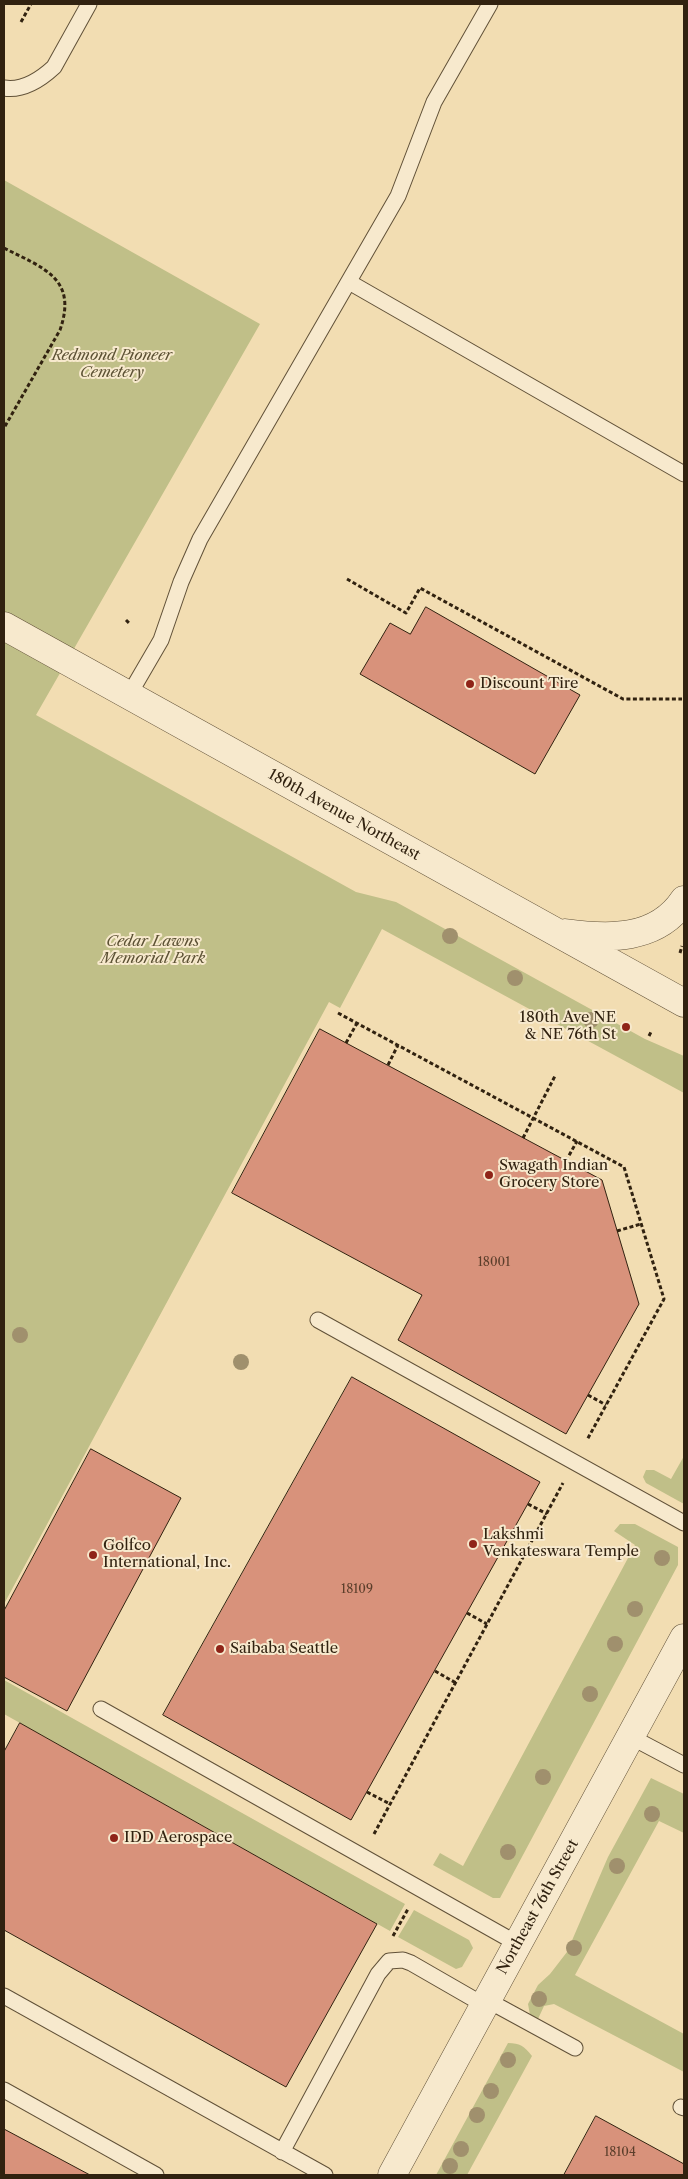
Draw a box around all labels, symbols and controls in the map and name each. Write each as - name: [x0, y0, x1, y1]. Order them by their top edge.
- park label: Redmond Pioneer Cemetery: [52, 347, 172, 382]
- place label: Discount Tire: [480, 675, 578, 693]
- marker: Discount Tire: [464, 678, 476, 690]
- street label: 180th Avenue Northeast: [265, 766, 423, 864]
- park label: Cedar Lawns Memorial Park: [101, 933, 205, 968]
- place label: 180th Ave NE & NE 76th St: [520, 1009, 616, 1044]
- marker: 180th Ave NE & NE 76th St: [620, 1021, 632, 1033]
- place label: Swagath Indian Grocery Store: [499, 1157, 608, 1192]
- marker: Swagath Indian Grocery Store: [483, 1169, 495, 1181]
- house number: 18001: [478, 1256, 510, 1270]
- place label: Lakshmi Venkateswara Temple: [483, 1526, 639, 1561]
- place label: Golfco International, Inc.: [103, 1537, 231, 1572]
- marker: Lakshmi Venkateswara Temple: [467, 1538, 479, 1550]
- marker: Golfco International, Inc.: [87, 1549, 99, 1561]
- house number: 18109: [341, 1583, 373, 1597]
- place label: Saibaba Seattle: [230, 1640, 338, 1658]
- marker: Saibaba Seattle: [214, 1643, 226, 1655]
- place label: IDD Aerospace: [124, 1829, 232, 1847]
- marker: IDD Aerospace: [108, 1832, 120, 1844]
- street label: Northeast 76th Street: [493, 1836, 583, 1978]
- house number: 18104: [604, 2146, 636, 2160]

